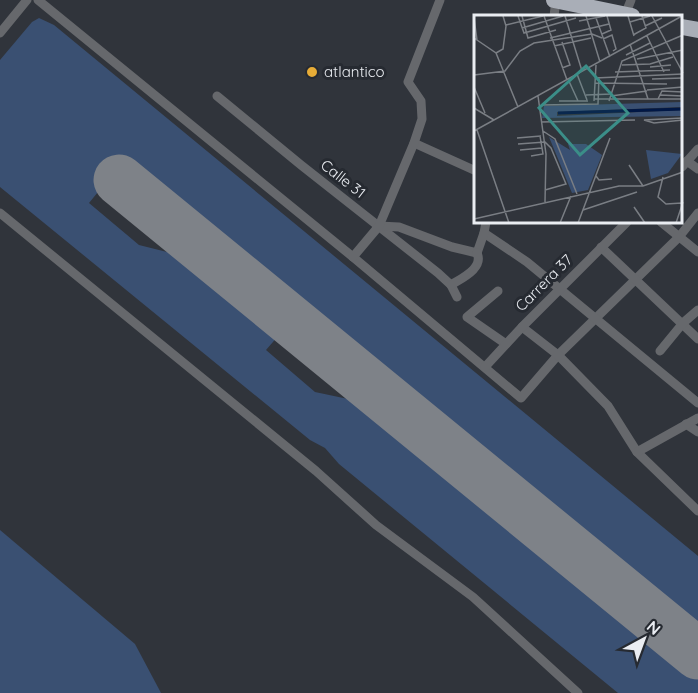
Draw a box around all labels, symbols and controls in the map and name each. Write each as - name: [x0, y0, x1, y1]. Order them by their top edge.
- inset map: [474, 15, 683, 224]
- place label: atlantico: [324, 62, 385, 81]
- marker: atlantico: [305, 65, 319, 79]
- street label: Calle 31: [317, 155, 369, 202]
- street label: Carrera 37: [511, 250, 576, 315]
- north arrow: [614, 609, 674, 669]
- text: N: [643, 616, 665, 639]

